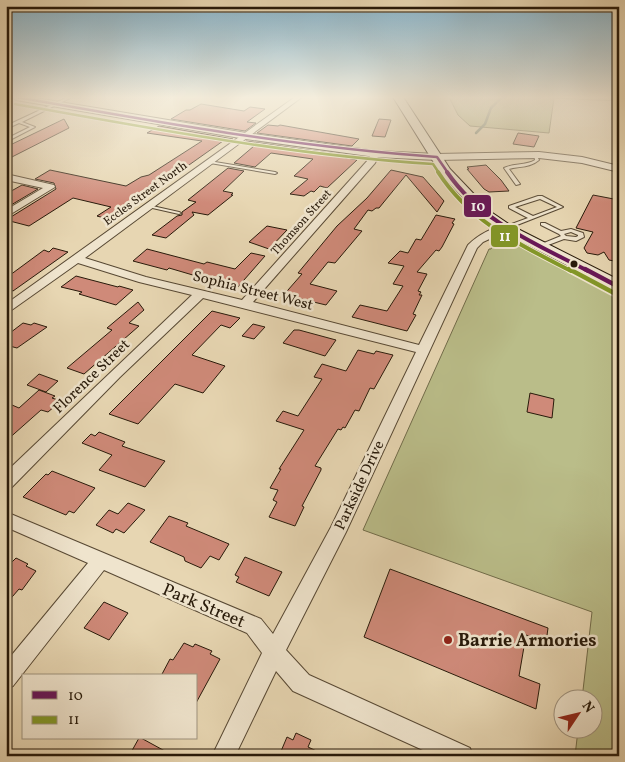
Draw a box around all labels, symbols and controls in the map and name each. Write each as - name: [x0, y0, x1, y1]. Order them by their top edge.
- street label: Eccles Street North: [100, 158, 191, 230]
- street label: Thomson Street: [268, 186, 336, 259]
- line badge: 10: [463, 194, 492, 218]
- text: 10: [471, 198, 485, 217]
- line badge: 11: [490, 224, 519, 248]
- text: 11: [499, 228, 511, 247]
- unlabelled marker: [569, 259, 579, 269]
- street label: Sophia Street West: [190, 266, 315, 317]
- street label: Florence Street: [49, 335, 135, 419]
- street label: Parkside Drive: [330, 437, 390, 534]
- street label: Park Street: [158, 578, 249, 635]
- place label: Barrie Armories: [458, 629, 597, 654]
- marker: Barrie Armories: [442, 634, 454, 646]
- legend: [22, 674, 198, 740]
- text: 10: [68, 686, 83, 707]
- north arrow: [552, 690, 602, 740]
- text: N: [577, 698, 598, 717]
- text: 11: [68, 710, 80, 731]

